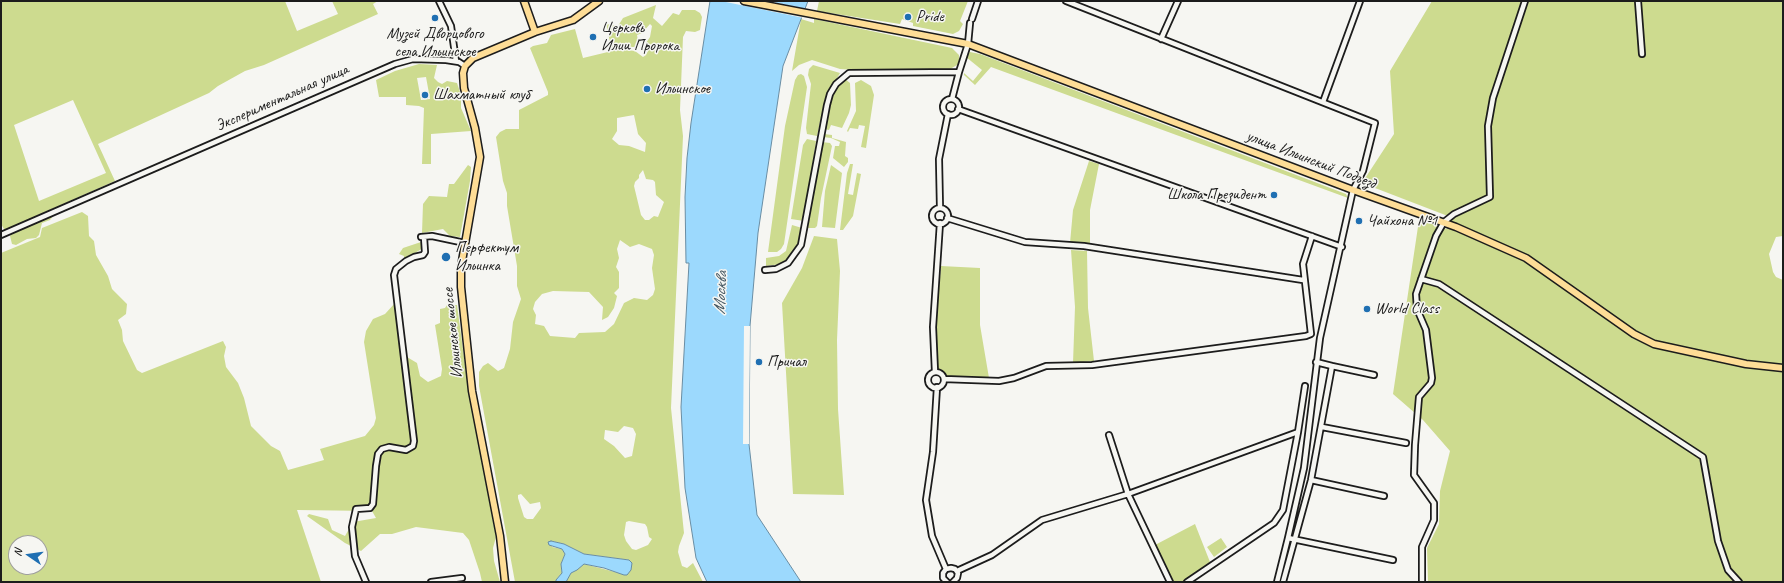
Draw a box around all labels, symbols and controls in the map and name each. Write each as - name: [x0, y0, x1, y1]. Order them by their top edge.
- place label: Pride: [916, 7, 944, 27]
- marker: Pride: [903, 12, 913, 22]
- marker: Музей Дворцового села Ильинское: [430, 13, 440, 23]
- place label: Церковь Илии Пророка: [601, 18, 679, 56]
- place label: Музей Дворцового села Ильинское: [386, 24, 484, 62]
- marker: Церковь Илии Пророка: [588, 32, 598, 42]
- street label: Экспериментальная улица: [213, 60, 351, 136]
- place label: Ильинское: [655, 79, 710, 99]
- marker: Ильинское: [642, 84, 652, 94]
- place label: Шахматный клуб: [433, 85, 529, 105]
- marker: Шахматный клуб: [420, 90, 430, 100]
- street label: улица Ильинский Подъезд: [1243, 126, 1379, 194]
- place label: Школа Президент: [1167, 185, 1266, 205]
- marker: Школа Президент: [1269, 190, 1279, 200]
- place label: Чайхона №1: [1367, 211, 1437, 231]
- marker: Чайхона №1: [1354, 216, 1364, 226]
- place label: Перфектум Ильинка: [455, 238, 518, 276]
- marker: Перфектум Ильинка: [440, 251, 452, 263]
- water label: Москва: [710, 271, 732, 315]
- street label: Ильинское шоссе: [439, 287, 467, 379]
- place label: World Class: [1375, 299, 1439, 319]
- marker: World Class: [1362, 304, 1372, 314]
- place label: Причал: [767, 352, 806, 372]
- marker: Причал: [754, 357, 764, 367]
- north arrow: [8, 535, 48, 575]
- text: N: [10, 548, 25, 557]

